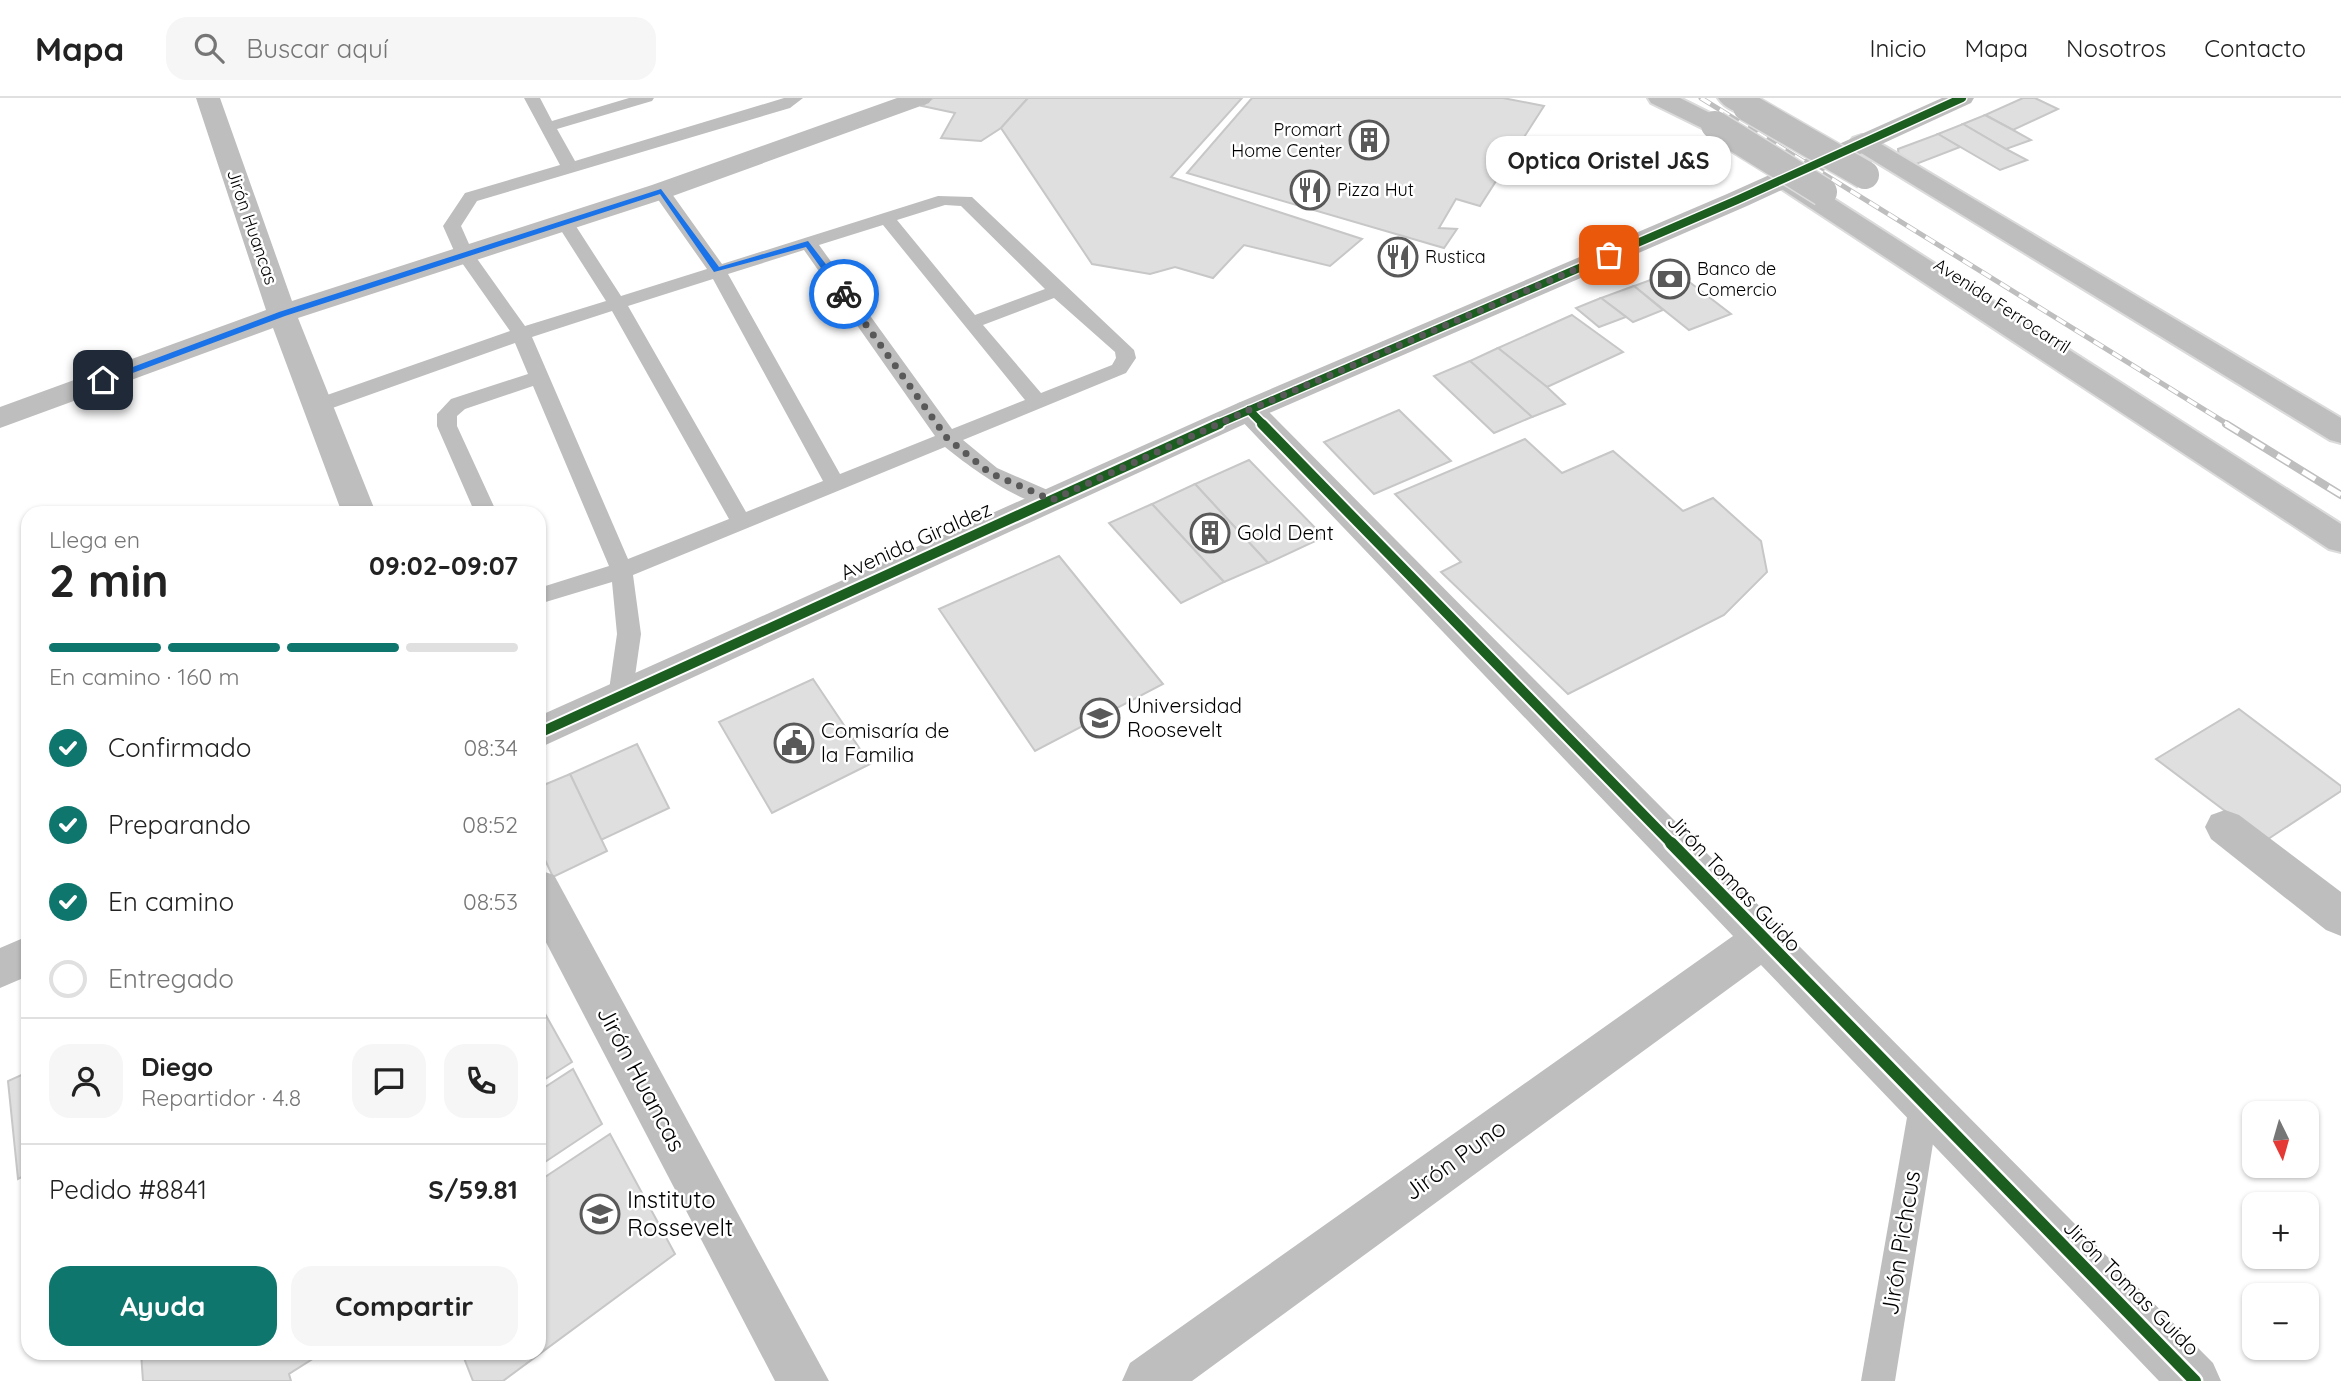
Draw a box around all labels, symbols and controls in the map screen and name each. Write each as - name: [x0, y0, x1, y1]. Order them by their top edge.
- search box: [166, 17, 656, 80]
- text: Mapa: [35, 28, 124, 69]
- icon: search: [190, 29, 228, 67]
- text: Buscar aquí: [246, 32, 388, 65]
- text: Inicio: [1869, 33, 1927, 63]
- text: Mapa: [1965, 33, 2028, 63]
- text: Nosotros: [2066, 33, 2166, 63]
- text: Contacto: [2204, 33, 2306, 63]
- place label: Promart Home Center: [1231, 118, 1342, 162]
- building icon: Promart Home Center: [1348, 119, 1390, 161]
- callout: Optica Oristel J&S: [1486, 136, 1732, 185]
- text: Optica Oristel J&S: [1508, 146, 1709, 175]
- street label: Jirón Huancas: [222, 166, 283, 288]
- restaurant icon: Pizza Hut: [1289, 169, 1331, 211]
- place label: Pizza Hut: [1337, 178, 1414, 201]
- pin: [1579, 225, 1639, 285]
- restaurant icon: Rustica: [1377, 236, 1419, 278]
- icon: bag: [1590, 236, 1628, 274]
- place label: Rustica: [1425, 245, 1486, 268]
- street label: Avenida Ferrocarril: [1930, 253, 2075, 358]
- place label: Banco de Comercio: [1697, 257, 1777, 301]
- bank icon: Banco de Comercio: [1649, 258, 1691, 300]
- courier: [809, 259, 879, 329]
- icon: bike: [825, 275, 863, 313]
- pin: [73, 350, 133, 410]
- icon: home: [84, 361, 122, 399]
- street label: Avenida Giraldez: [836, 495, 995, 585]
- building icon: Gold Dent: [1189, 512, 1231, 554]
- place label: Gold Dent: [1237, 519, 1334, 545]
- text: Llega en: [49, 525, 140, 554]
- text: 09:02–09:07: [369, 549, 518, 582]
- text: 2 min: [49, 551, 169, 609]
- text: En camino · 160 m: [49, 662, 239, 691]
- place label: Universidad Roosevelt: [1127, 692, 1242, 742]
- school or university icon: Universidad Roosevelt: [1079, 697, 1121, 739]
- place label: Comisaría de la Familia: [821, 717, 949, 767]
- public building icon: Comisaría de la Familia: [773, 722, 815, 764]
- icon: check: [49, 729, 87, 767]
- text: Confirmado: [108, 731, 252, 764]
- text: 08:34: [463, 733, 518, 762]
- icon: check: [49, 806, 87, 844]
- text: Preparando: [108, 808, 251, 841]
- street label: Jirón Tomas Guido: [1662, 808, 1807, 957]
- text: 08:52: [462, 810, 518, 839]
- icon: check: [49, 883, 87, 921]
- text: En camino: [108, 885, 234, 918]
- text: 08:53: [463, 887, 518, 916]
- text: Entregado: [108, 962, 234, 995]
- street label: Jirón Huancas: [591, 1001, 693, 1156]
- button: person: [49, 1044, 123, 1118]
- button: chat: [352, 1044, 426, 1118]
- button: phone: [444, 1044, 518, 1118]
- text: Diego: [141, 1050, 213, 1083]
- text: Repartidor · 4.8: [141, 1083, 301, 1112]
- north arrow: [2242, 1101, 2319, 1178]
- map controls: [2242, 1101, 2319, 1360]
- street label: Jirón Puno: [1397, 1112, 1511, 1206]
- street label: Jirón Pichcus: [1874, 1168, 1926, 1317]
- text: Pedido #8841: [49, 1173, 207, 1206]
- text: S/59.81: [428, 1173, 518, 1206]
- place label: Instituto Rossevelt: [627, 1184, 733, 1242]
- button: +: [2242, 1192, 2319, 1269]
- school or university icon: Instituto Rossevelt: [579, 1193, 621, 1235]
- street label: Jirón Tomas Guido: [2058, 1214, 2205, 1361]
- button: Ayuda: [49, 1266, 277, 1346]
- button: Compartir: [291, 1266, 518, 1346]
- button: −: [2242, 1283, 2319, 1360]

